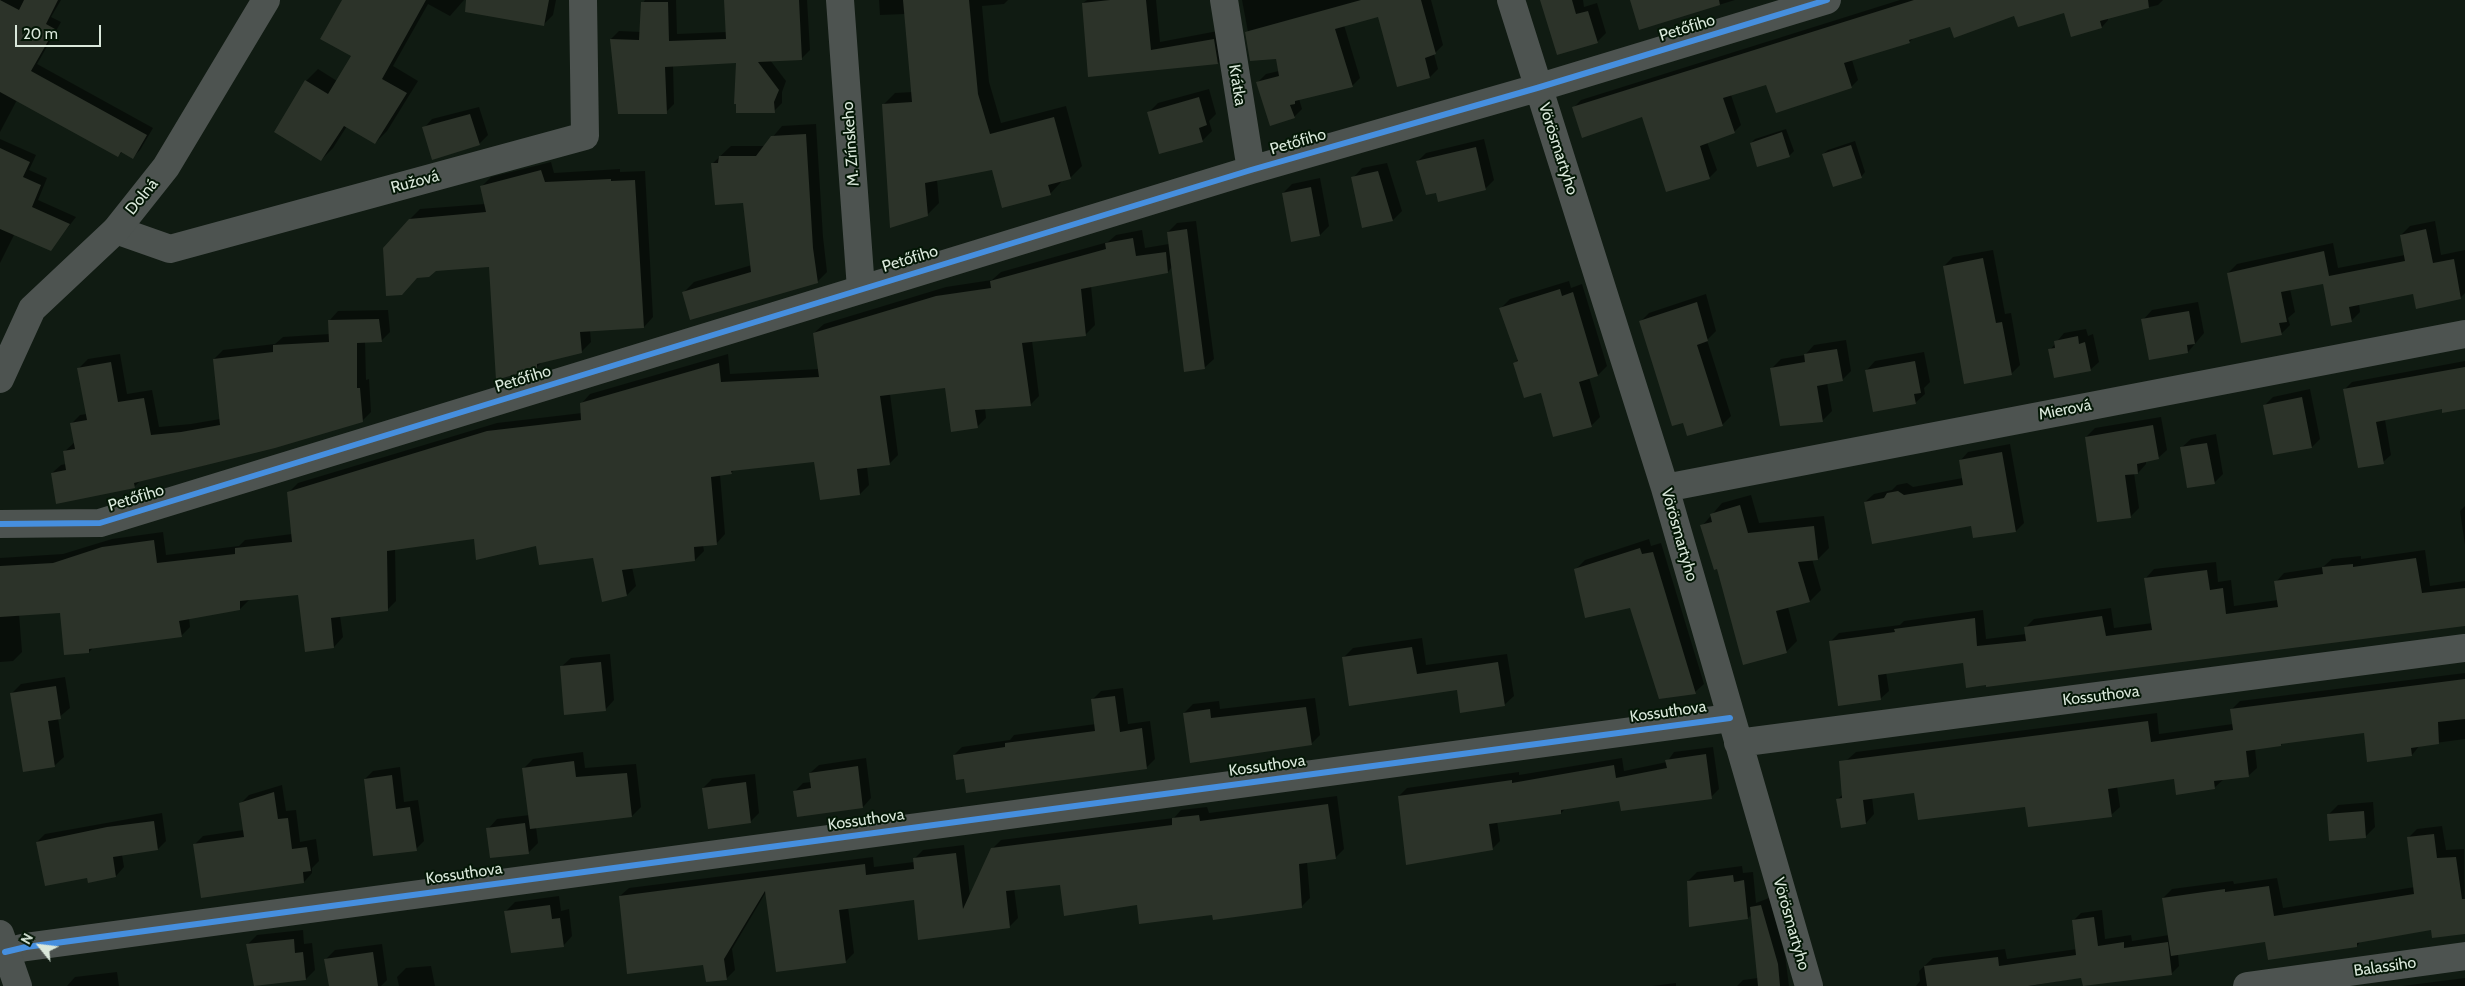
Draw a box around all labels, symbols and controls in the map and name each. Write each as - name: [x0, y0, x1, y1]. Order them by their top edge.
- street label: Petőfiho: [1657, 10, 1717, 46]
- scale bar: [18, 15, 104, 47]
- text: 20 m: [23, 25, 58, 43]
- street label: Krátka: [1224, 63, 1250, 107]
- street label: M. Zrínskeho: [838, 101, 864, 187]
- street label: Vörösmartyho: [1534, 101, 1582, 197]
- street label: Petőfiho: [1268, 125, 1328, 159]
- street label: Ružová: [389, 166, 441, 198]
- street label: Dolná: [122, 175, 162, 219]
- street label: Petőfiho: [880, 241, 940, 277]
- street label: Petőfiho: [493, 361, 553, 397]
- street label: Mierová: [2037, 395, 2093, 425]
- street label: Petőfiho: [106, 480, 166, 516]
- street label: Vörösmartyho: [1657, 486, 1701, 584]
- street label: Kossuthova: [2062, 682, 2140, 710]
- street label: Kossuthova: [1628, 697, 1708, 727]
- street label: Kossuthova: [1227, 751, 1307, 781]
- street label: Kossuthova: [826, 805, 906, 835]
- street label: Kossuthova: [424, 859, 504, 889]
- street label: Vörösmartyho: [1769, 875, 1813, 973]
- north arrow: [15, 921, 65, 971]
- text: N: [17, 930, 37, 947]
- street label: Balassiho: [2353, 953, 2417, 981]

